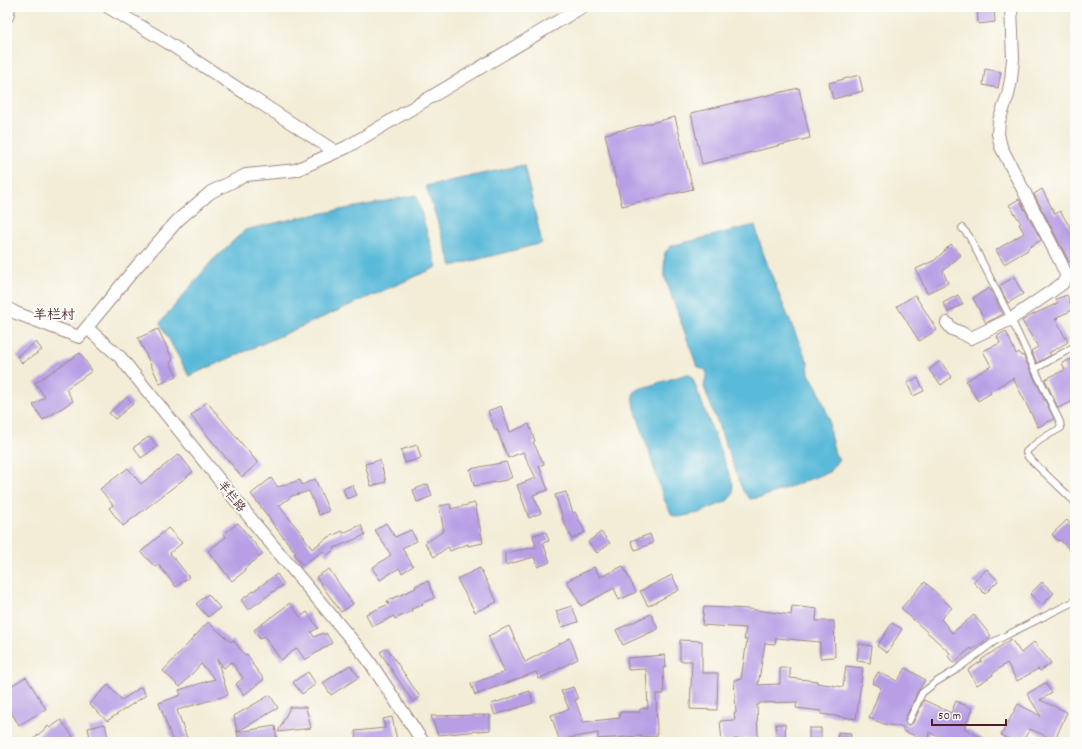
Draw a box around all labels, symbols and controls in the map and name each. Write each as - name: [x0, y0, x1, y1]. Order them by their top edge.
- district label: 羊栏村: [33, 306, 75, 326]
- street label: 羊栏路: [213, 478, 249, 516]
- scale bar: [932, 701, 1006, 727]
- text: 50 m: [938, 708, 961, 725]

